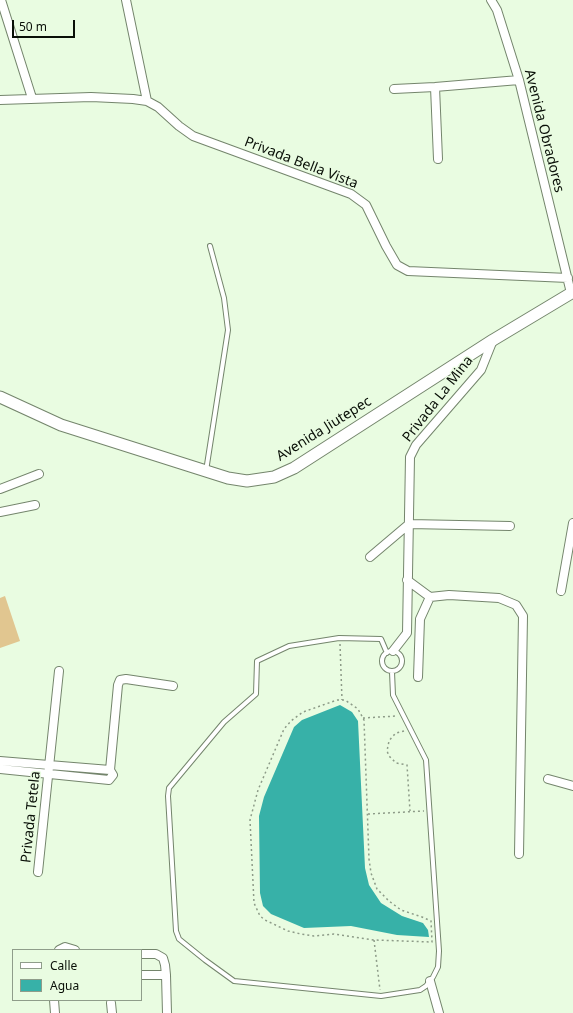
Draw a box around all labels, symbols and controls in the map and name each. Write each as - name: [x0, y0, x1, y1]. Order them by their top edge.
- scale bar: [14, 12, 77, 38]
- text: 50 m: [19, 18, 47, 35]
- street label: Avenida Obradores: [521, 68, 567, 194]
- street label: Privada Bella Vista: [242, 134, 360, 192]
- street label: Privada La Mina: [399, 353, 477, 445]
- street label: Avenida Jiutepec: [274, 393, 374, 465]
- street label: Privada Tetela: [18, 770, 44, 864]
- legend: [12, 949, 142, 1001]
- text: Calle: [50, 957, 77, 974]
- text: Agua: [50, 977, 79, 994]

